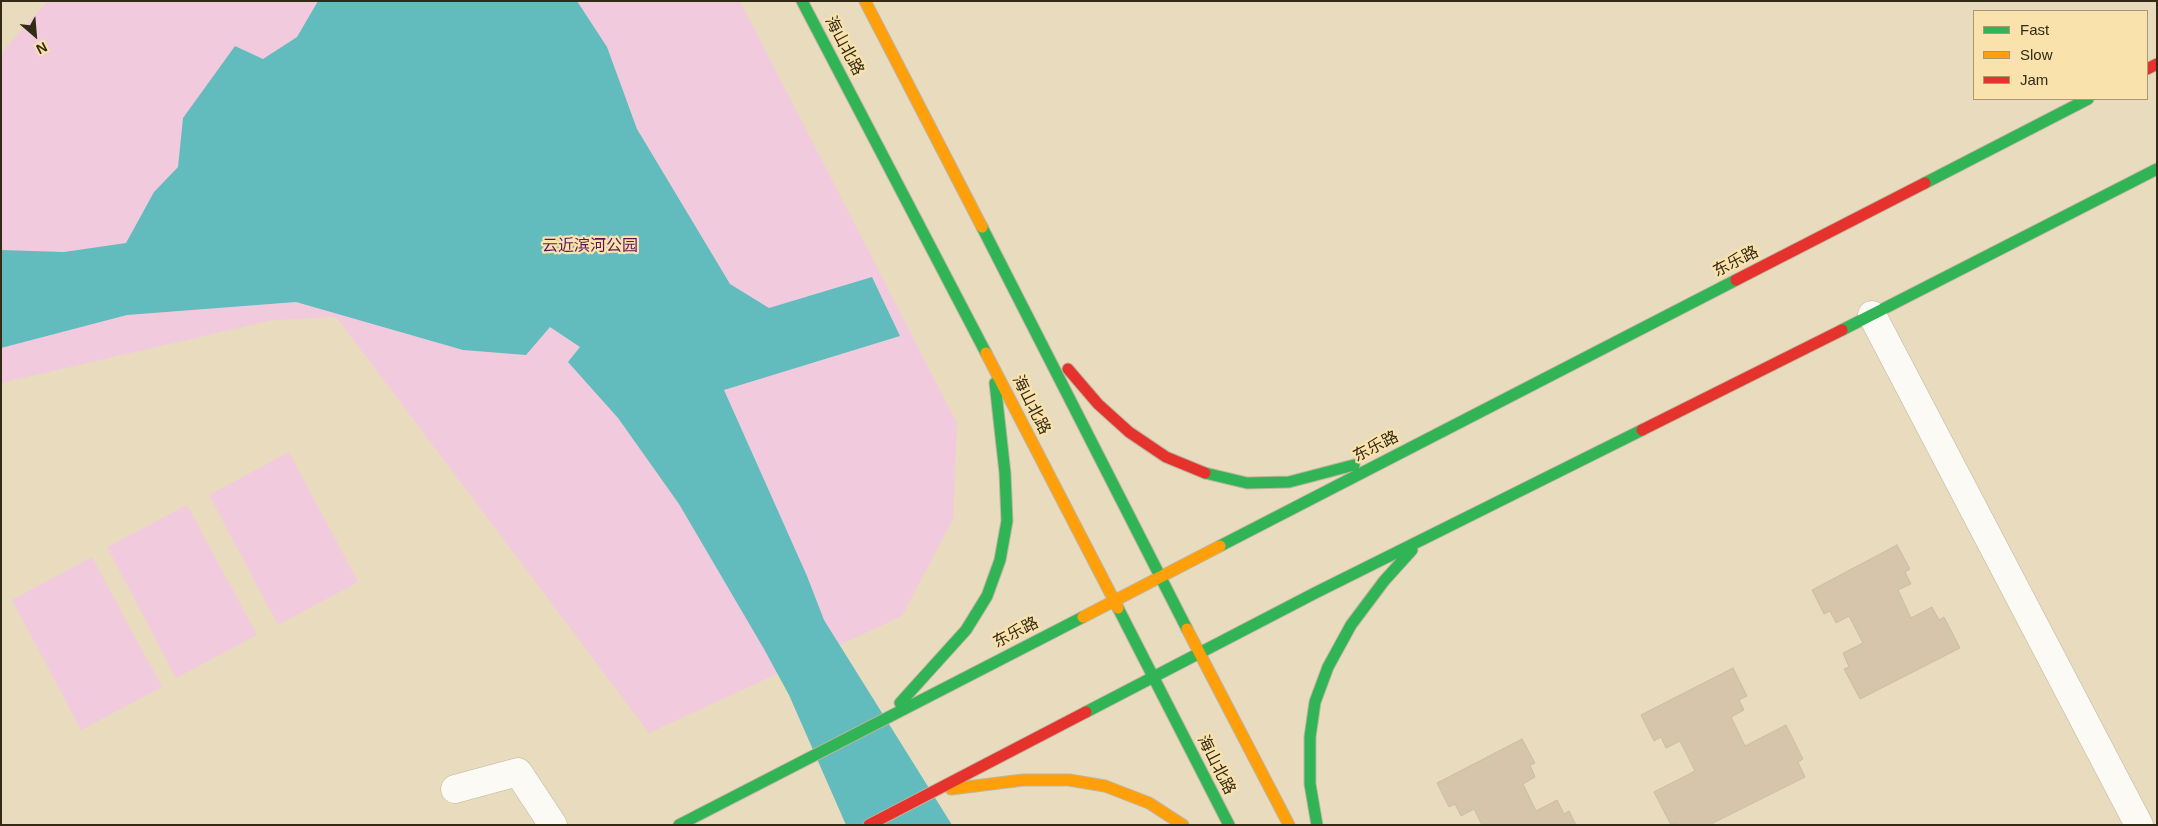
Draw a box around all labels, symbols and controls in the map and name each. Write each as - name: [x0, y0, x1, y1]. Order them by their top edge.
- north arrow: [10, 10, 60, 60]
- legend: [1973, 10, 2148, 100]
- street label: 海山北路: [821, 13, 867, 79]
- text: Fast: [2020, 21, 2049, 38]
- text: N: [34, 39, 50, 58]
- text: Slow: [2020, 46, 2053, 63]
- text: Jam: [2020, 71, 2048, 88]
- park label: 云近滨河公园: [542, 237, 638, 257]
- street label: 东乐路: [1710, 243, 1762, 281]
- street label: 海山北路: [1008, 372, 1054, 438]
- street label: 东乐路: [1350, 428, 1402, 466]
- street label: 东乐路: [990, 614, 1042, 652]
- street label: 海山北路: [1193, 732, 1239, 798]

